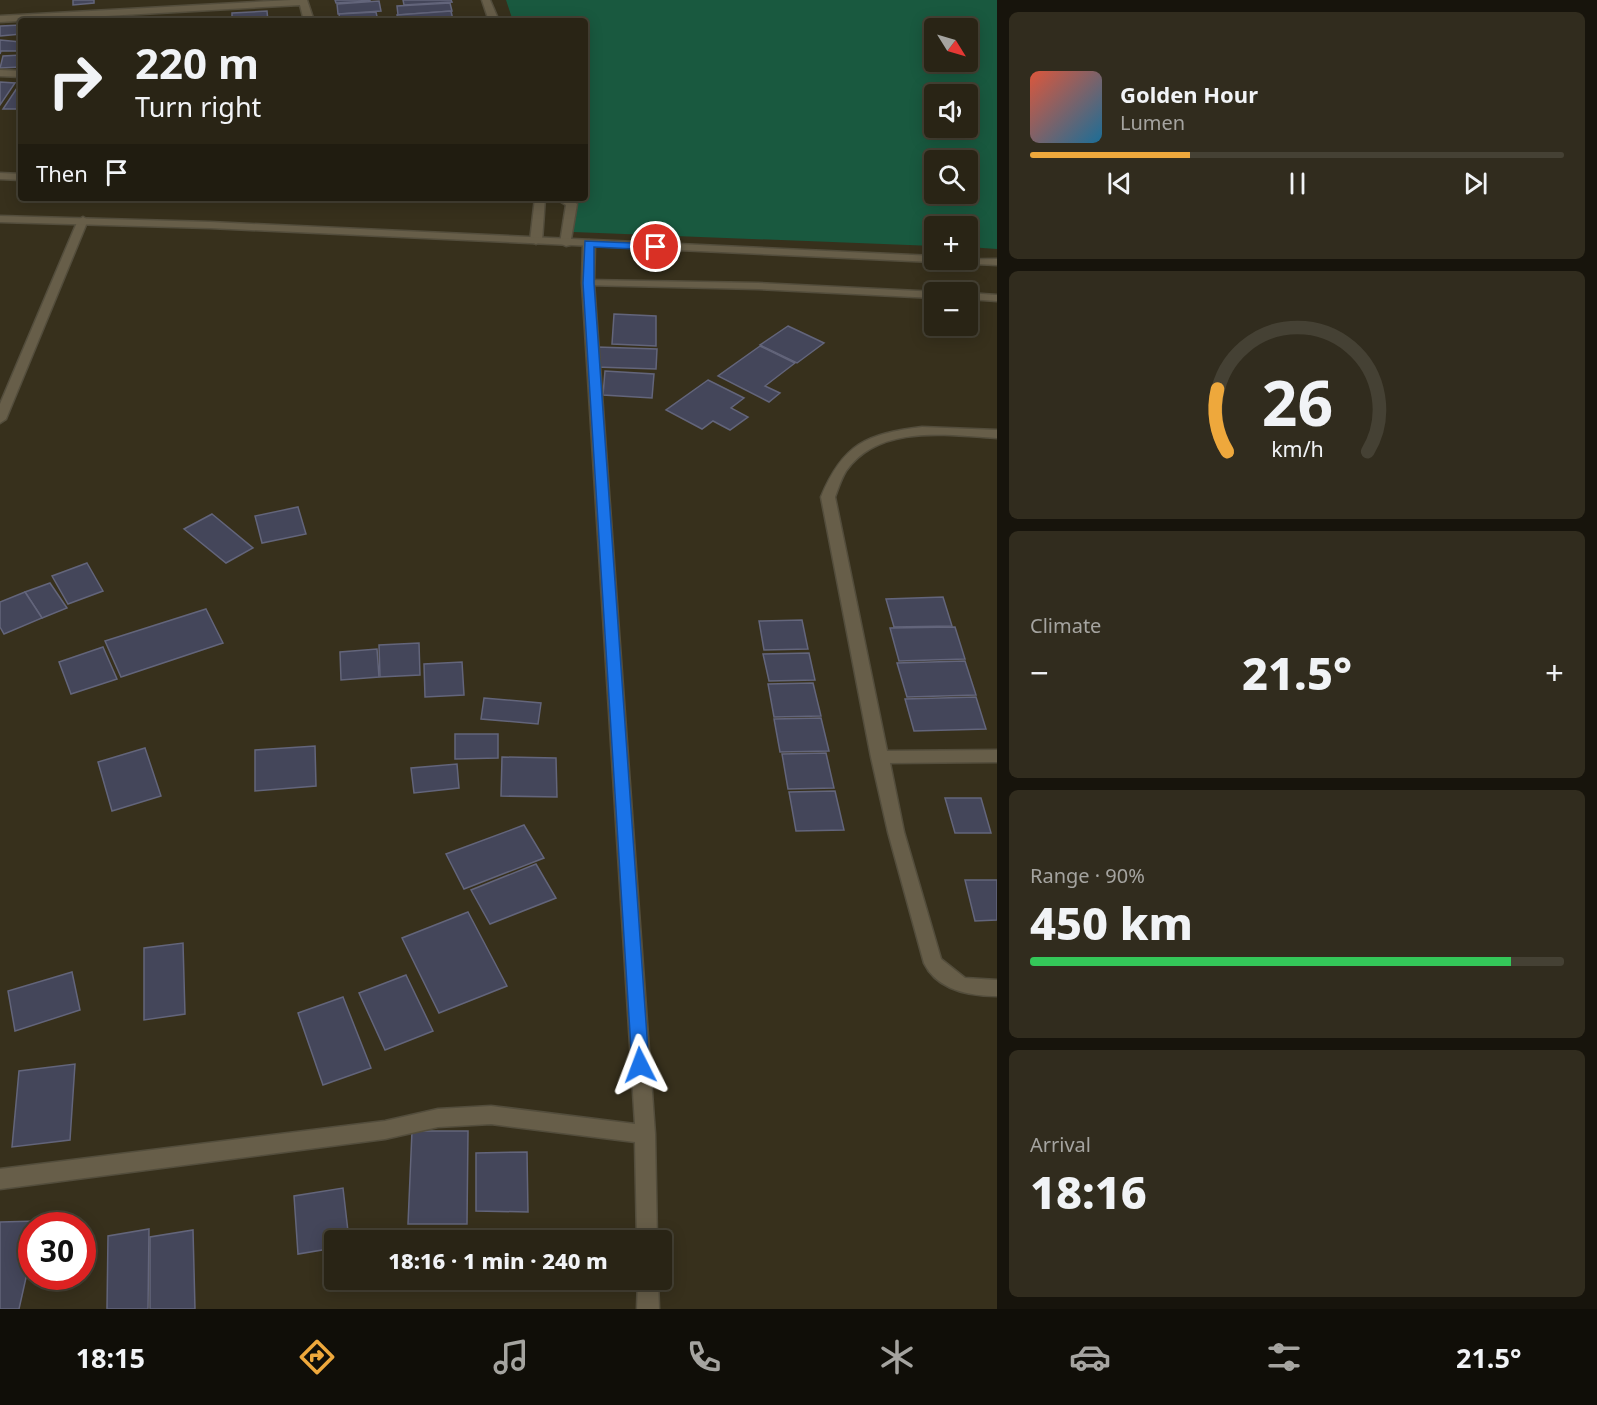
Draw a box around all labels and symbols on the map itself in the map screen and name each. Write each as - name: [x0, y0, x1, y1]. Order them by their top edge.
- north arrow: [924, 18, 978, 72]
- pin: [630, 221, 681, 272]
- position arrow: [608, 1033, 672, 1097]
- speed limit sign: 30: [18, 1212, 96, 1290]

